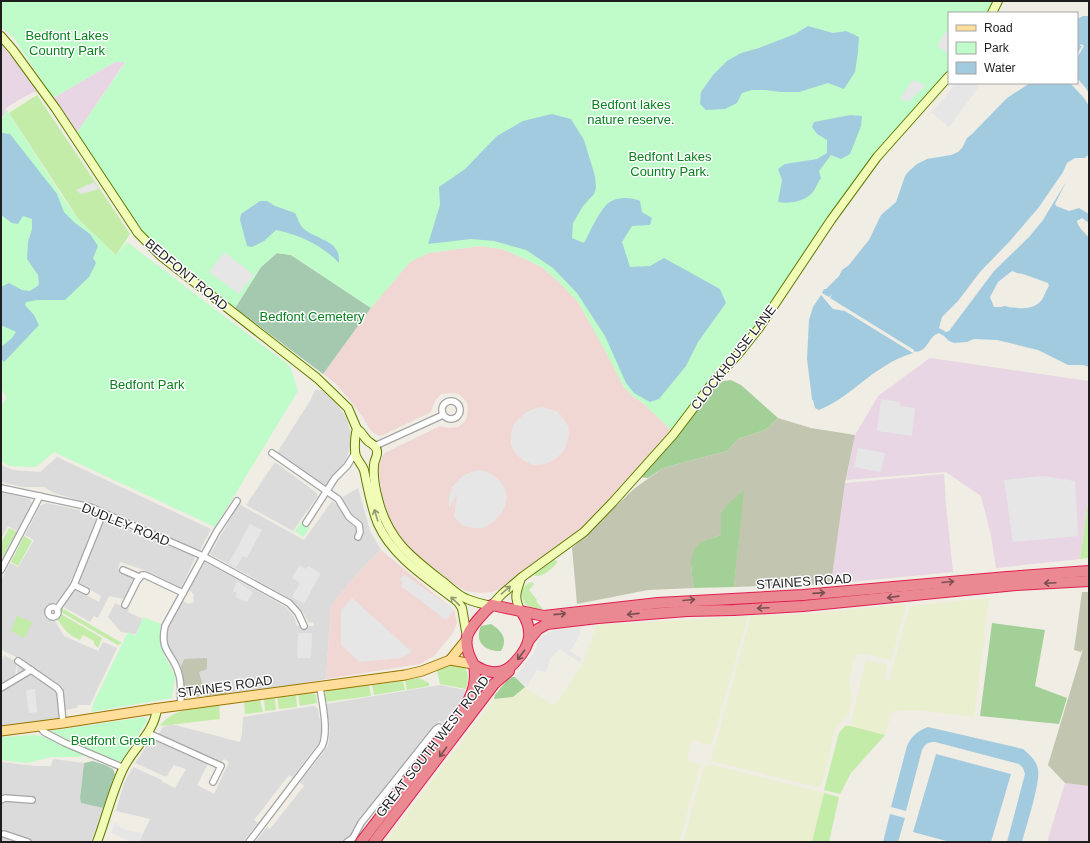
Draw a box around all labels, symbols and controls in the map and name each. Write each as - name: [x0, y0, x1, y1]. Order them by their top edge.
- legend: [948, 12, 1078, 84]
- text: Road: [984, 21, 1013, 35]
- park label: Bedfont Lakes Country Park: [25, 28, 109, 58]
- text: Park: [984, 41, 1010, 55]
- text: Water: [984, 61, 1016, 75]
- park label: Bedfont lakes nature reserve.: [587, 97, 675, 127]
- park label: Bedfont Lakes Country Park.: [628, 149, 712, 179]
- street label: BEDFONT ROAD: [142, 236, 231, 313]
- street label: CLOCKHOUSE LANE: [688, 302, 779, 413]
- park label: Bedfont Cemetery: [260, 309, 365, 324]
- park label: Bedfont Park: [109, 377, 185, 392]
- street label: DUDLEY ROAD: [80, 500, 172, 549]
- one-way arrow: [372, 509, 379, 522]
- street label: STAINES ROAD: [756, 571, 852, 592]
- one-way arrow: [941, 578, 954, 586]
- one-way arrow: [1044, 579, 1057, 587]
- one-way arrow: [501, 586, 512, 595]
- one-way arrow: [812, 590, 825, 597]
- one-way arrow: [887, 593, 900, 601]
- one-way arrow: [450, 596, 460, 606]
- one-way arrow: [682, 596, 695, 604]
- one-way arrow: [757, 604, 770, 612]
- one-way arrow: [553, 610, 566, 618]
- one-way arrow: [627, 611, 640, 618]
- one-way arrow: [517, 649, 525, 660]
- street label: STAINES ROAD: [177, 672, 274, 701]
- street label: GREAT SOUTH WEST ROAD: [373, 673, 492, 820]
- park label: Bedfont Green: [71, 733, 155, 748]
- one-way arrow: [438, 746, 447, 757]

